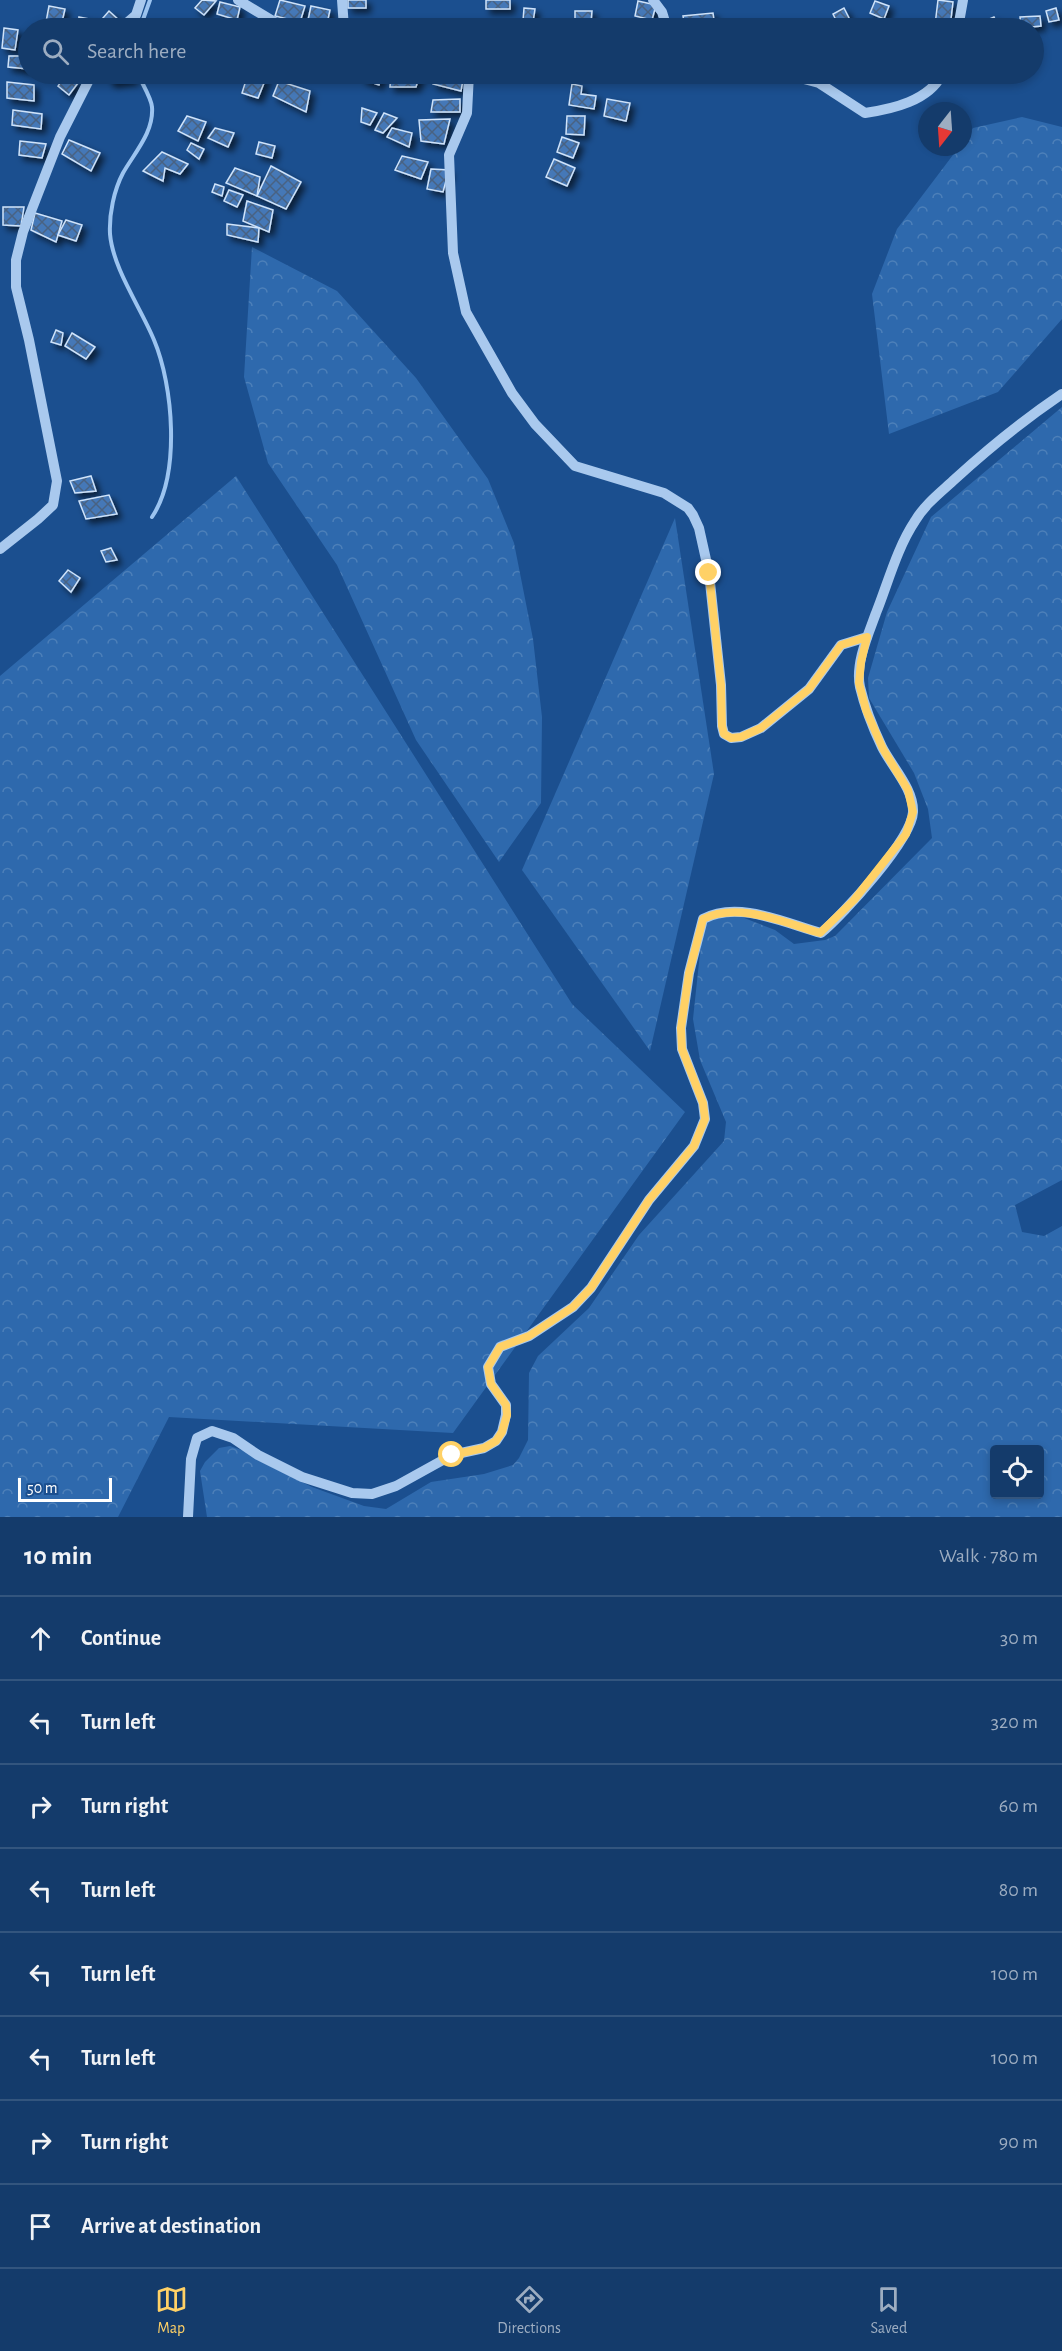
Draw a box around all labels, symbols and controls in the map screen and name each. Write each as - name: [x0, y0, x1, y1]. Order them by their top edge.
- search box: [18, 18, 1044, 84]
- icon: search: [39, 35, 72, 68]
- text: Search here: [87, 40, 186, 62]
- north arrow: [918, 102, 972, 156]
- route end: [695, 559, 721, 585]
- route start: [438, 1441, 464, 1467]
- map controls: [990, 1445, 1044, 1499]
- button: locate: [990, 1445, 1044, 1499]
- scale bar: [18, 1475, 112, 1502]
- text: 50 m: [27, 1480, 58, 1496]
- text: 10 min: [24, 1543, 92, 1569]
- text: Walk · 780 m: [939, 1546, 1038, 1566]
- icon: ahead: [24, 1622, 57, 1655]
- text: Continue: [81, 1627, 161, 1649]
- text: 30 m: [1000, 1628, 1038, 1648]
- icon: left: [24, 1706, 57, 1739]
- text: Turn left: [81, 1711, 155, 1733]
- text: 320 m: [991, 1712, 1038, 1732]
- icon: right: [24, 1790, 57, 1823]
- text: Turn right: [81, 1795, 168, 1817]
- text: 60 m: [999, 1796, 1038, 1816]
- icon: left: [24, 1874, 57, 1907]
- text: Turn left: [81, 1879, 155, 1901]
- text: 80 m: [999, 1880, 1038, 1900]
- icon: left: [24, 1958, 57, 1991]
- text: Turn left: [81, 1963, 155, 1985]
- text: 100 m: [991, 1964, 1038, 1984]
- icon: left: [24, 2042, 57, 2075]
- text: Turn left: [81, 2047, 155, 2069]
- text: 100 m: [991, 2048, 1038, 2068]
- icon: right: [24, 2126, 57, 2159]
- text: Turn right: [81, 2131, 168, 2153]
- text: 90 m: [999, 2132, 1038, 2152]
- icon: arrive: [24, 2210, 57, 2243]
- text: Arrive at destination: [81, 2215, 261, 2237]
- tab: Map: [155, 2283, 188, 2338]
- tab: Directions: [497, 2283, 561, 2338]
- tab: Saved: [871, 2283, 907, 2338]

